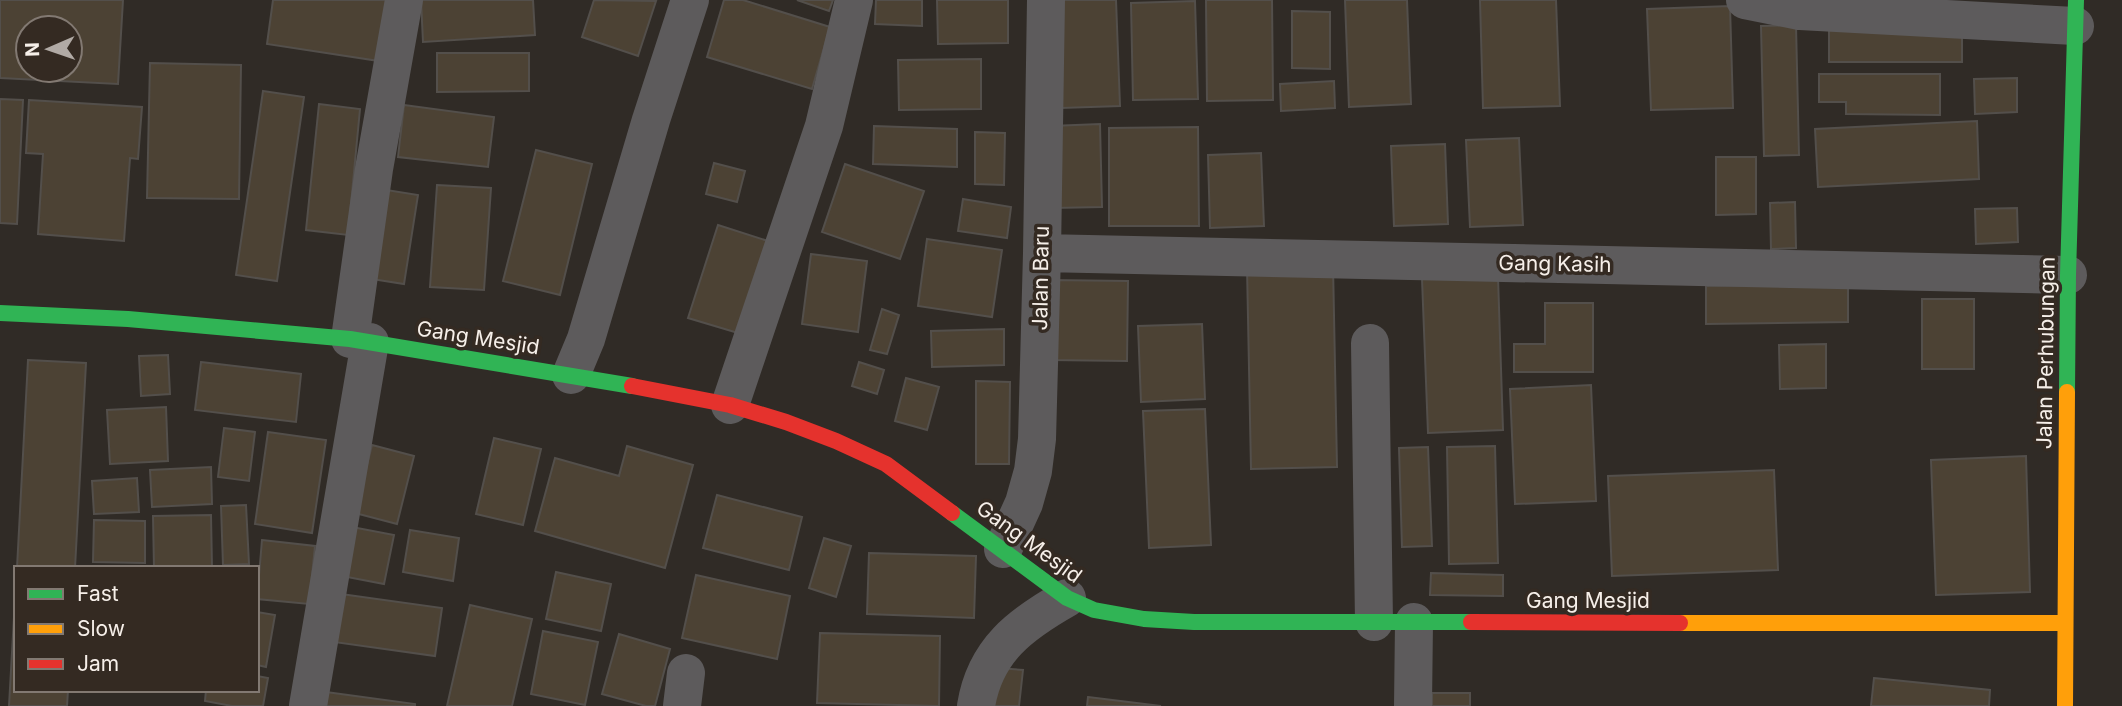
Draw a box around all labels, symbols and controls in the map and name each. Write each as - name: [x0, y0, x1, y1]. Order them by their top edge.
- north arrow: [14, 14, 84, 84]
- text: N: [21, 42, 44, 57]
- street label: Jalan Baru: [1027, 225, 1054, 331]
- street label: Gang Kasih: [1498, 250, 1612, 277]
- street label: Jalan Perhubungan: [2031, 257, 2060, 449]
- street label: Gang Mesjid: [415, 315, 541, 360]
- street label: Gang Mesjid: [972, 495, 1087, 588]
- legend: [14, 566, 259, 692]
- text: Fast: [77, 581, 119, 606]
- street label: Gang Mesjid: [1526, 588, 1650, 613]
- text: Slow: [77, 616, 125, 641]
- text: Jam: [77, 651, 119, 676]

